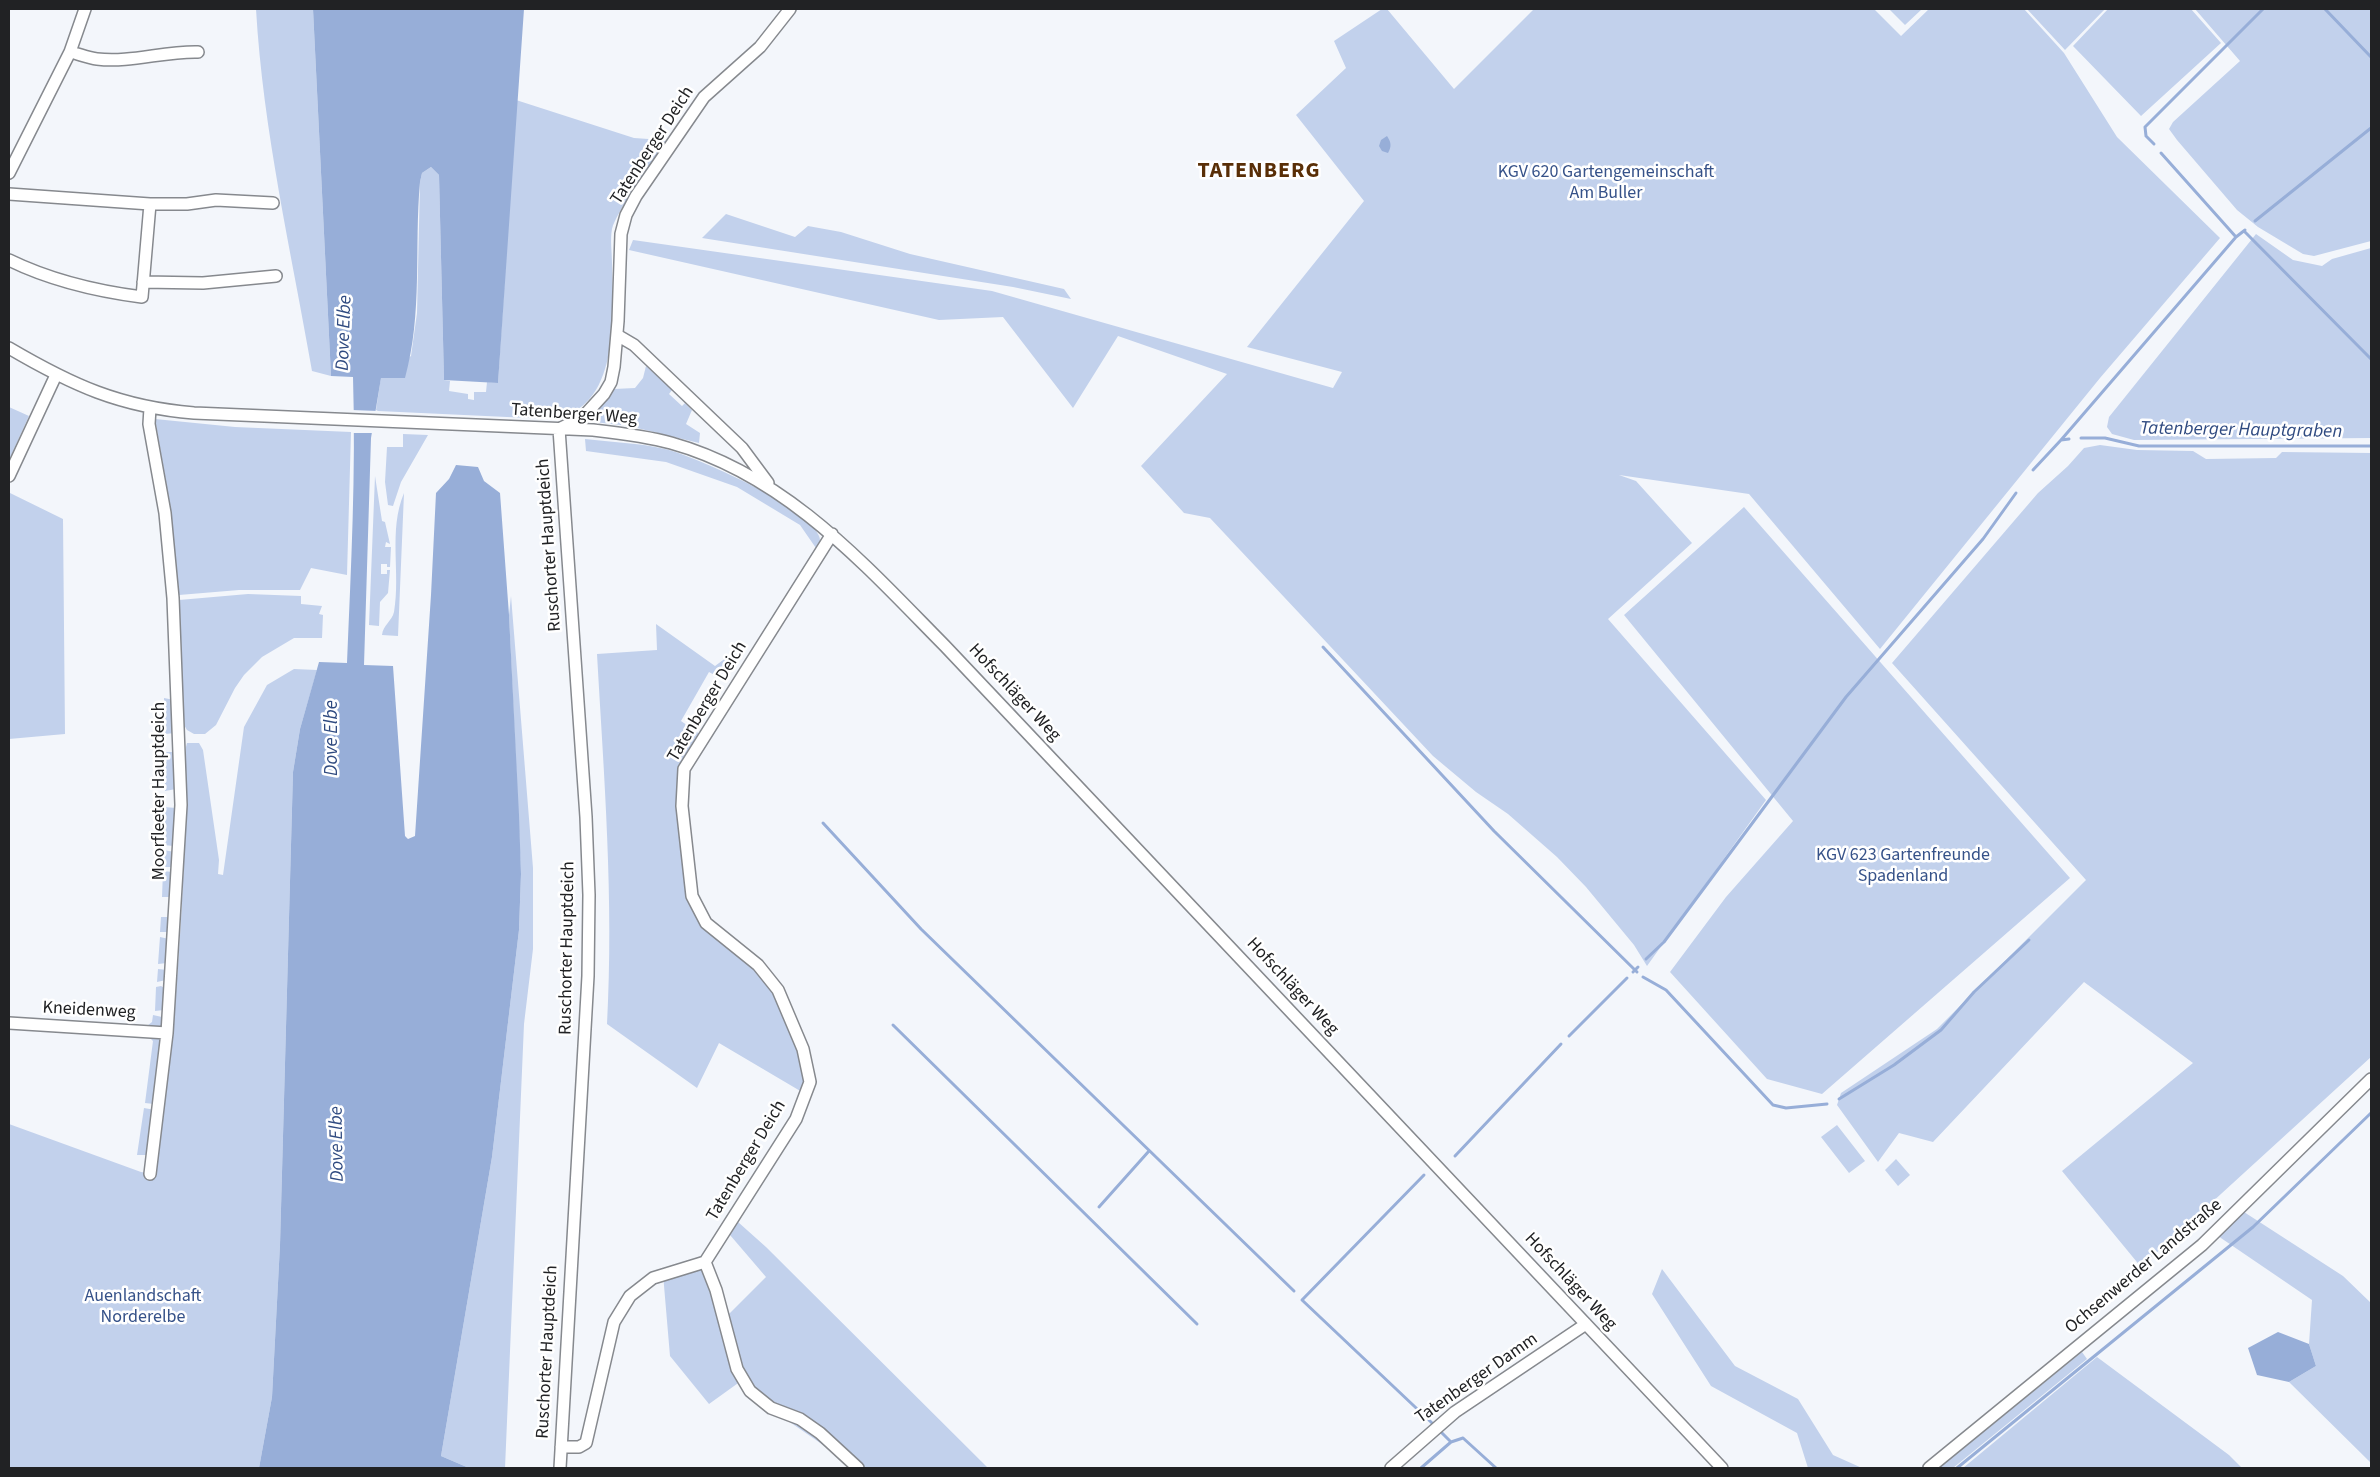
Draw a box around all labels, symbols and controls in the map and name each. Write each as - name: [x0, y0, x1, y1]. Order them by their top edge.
- street label: Tatenberger Deich: [607, 83, 699, 209]
- district label: TATENBERG: [1196, 159, 1322, 185]
- park label: KGV 620 Gartengemeinschaft Am Buller: [1498, 162, 1714, 204]
- water label: Dove Elbe: [332, 295, 358, 371]
- street label: Tatenberger Weg: [510, 400, 638, 430]
- water label: Tatenberger Hauptgraben: [2140, 418, 2342, 444]
- street label: Ruschorter Hauptdeich: [533, 458, 567, 632]
- street label: Tatenberger Deich: [664, 638, 752, 766]
- street label: Hofschläger Weg: [963, 640, 1065, 746]
- water label: Dove Elbe: [322, 700, 344, 776]
- street label: Moorfleeter Hauptdeich: [149, 702, 171, 880]
- park label: KGV 623 Gartenfreunde Spadenland: [1816, 845, 1990, 888]
- street label: Ruschorter Hauptdeich: [556, 861, 580, 1035]
- street label: Hofschläger Weg: [1241, 934, 1343, 1040]
- street label: Kneidenweg: [42, 998, 136, 1024]
- street label: Tatenberger Deich: [703, 1097, 791, 1225]
- water label: Dove Elbe: [326, 1106, 350, 1182]
- street label: Ochsenwerder Landstraße: [2061, 1195, 2227, 1339]
- street label: Hofschläger Weg: [1519, 1229, 1621, 1335]
- street label: Ruschorter Hauptdeich: [533, 1265, 563, 1439]
- park label: Auenlandschaft Norderelbe: [84, 1286, 202, 1328]
- street label: Tatenberger Damm: [1412, 1329, 1542, 1429]

